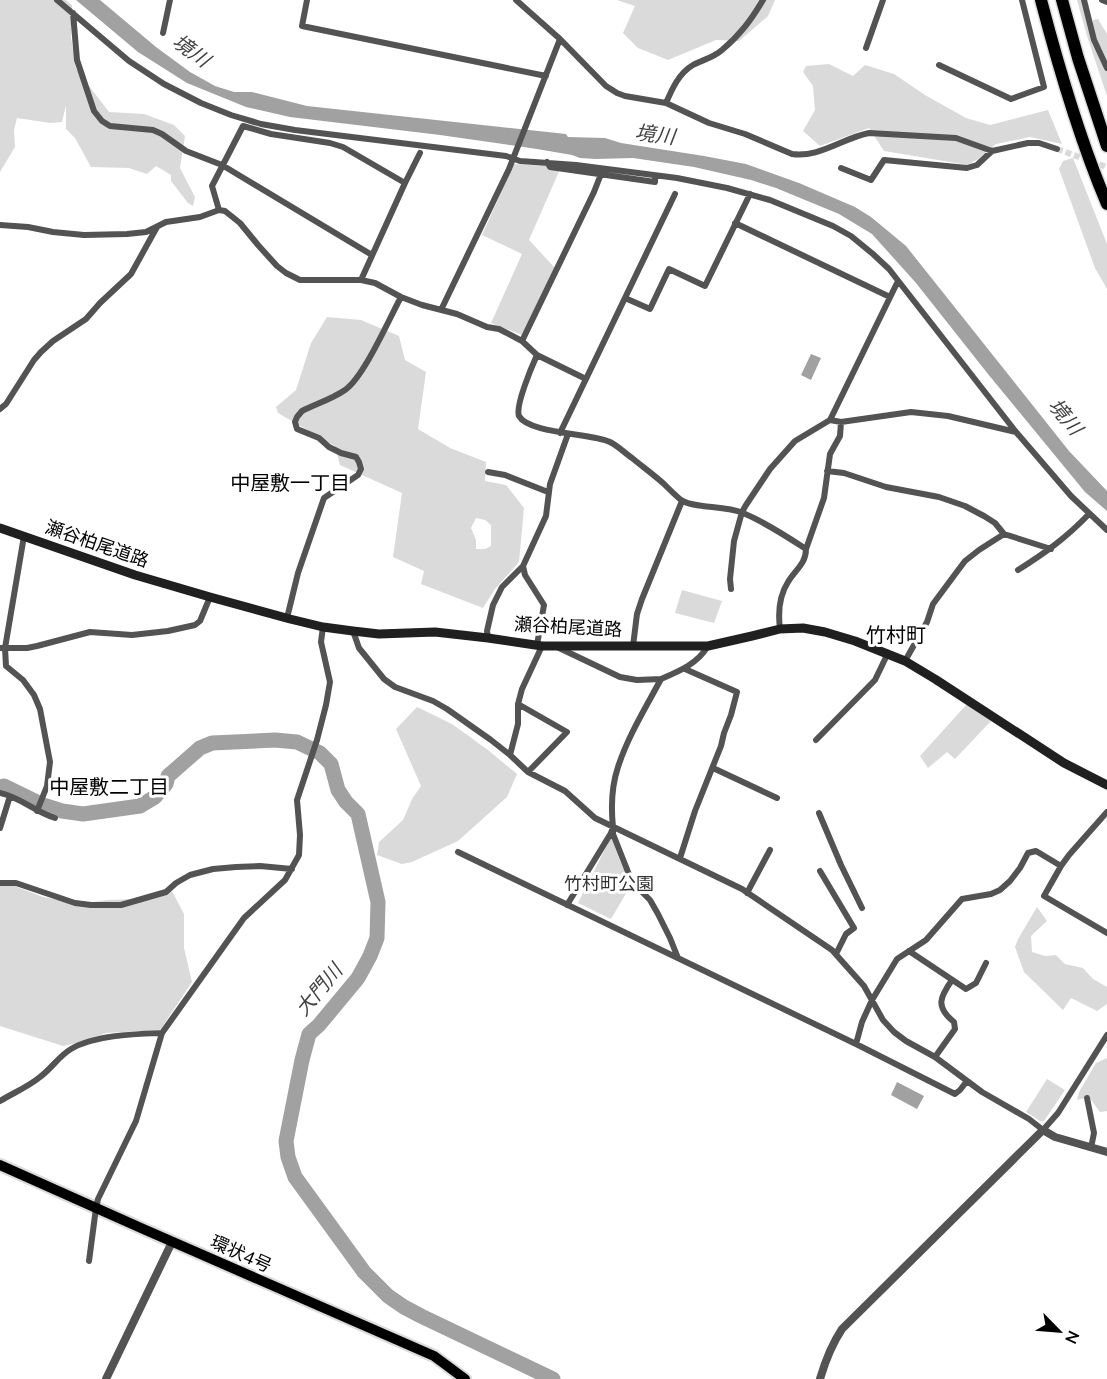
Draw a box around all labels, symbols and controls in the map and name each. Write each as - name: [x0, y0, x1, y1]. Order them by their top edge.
- water label: 境川: [167, 28, 217, 75]
- water label: 境川: [634, 119, 678, 151]
- water label: 境川: [1042, 393, 1089, 443]
- district label: 中屋敷一丁目: [230, 470, 350, 497]
- street label: 瀬谷柏尾道路: [42, 515, 152, 573]
- street label: 瀬谷柏尾道路: [513, 612, 623, 642]
- district label: 竹村町: [866, 622, 926, 649]
- district label: 中屋敷二丁目: [49, 774, 169, 801]
- park label: 竹村町公園: [564, 872, 654, 896]
- water label: 大門川: [289, 957, 350, 1022]
- street label: 環状4号: [207, 1230, 275, 1278]
- north arrow: [1029, 1301, 1089, 1361]
- text: N: [1059, 1327, 1084, 1347]

